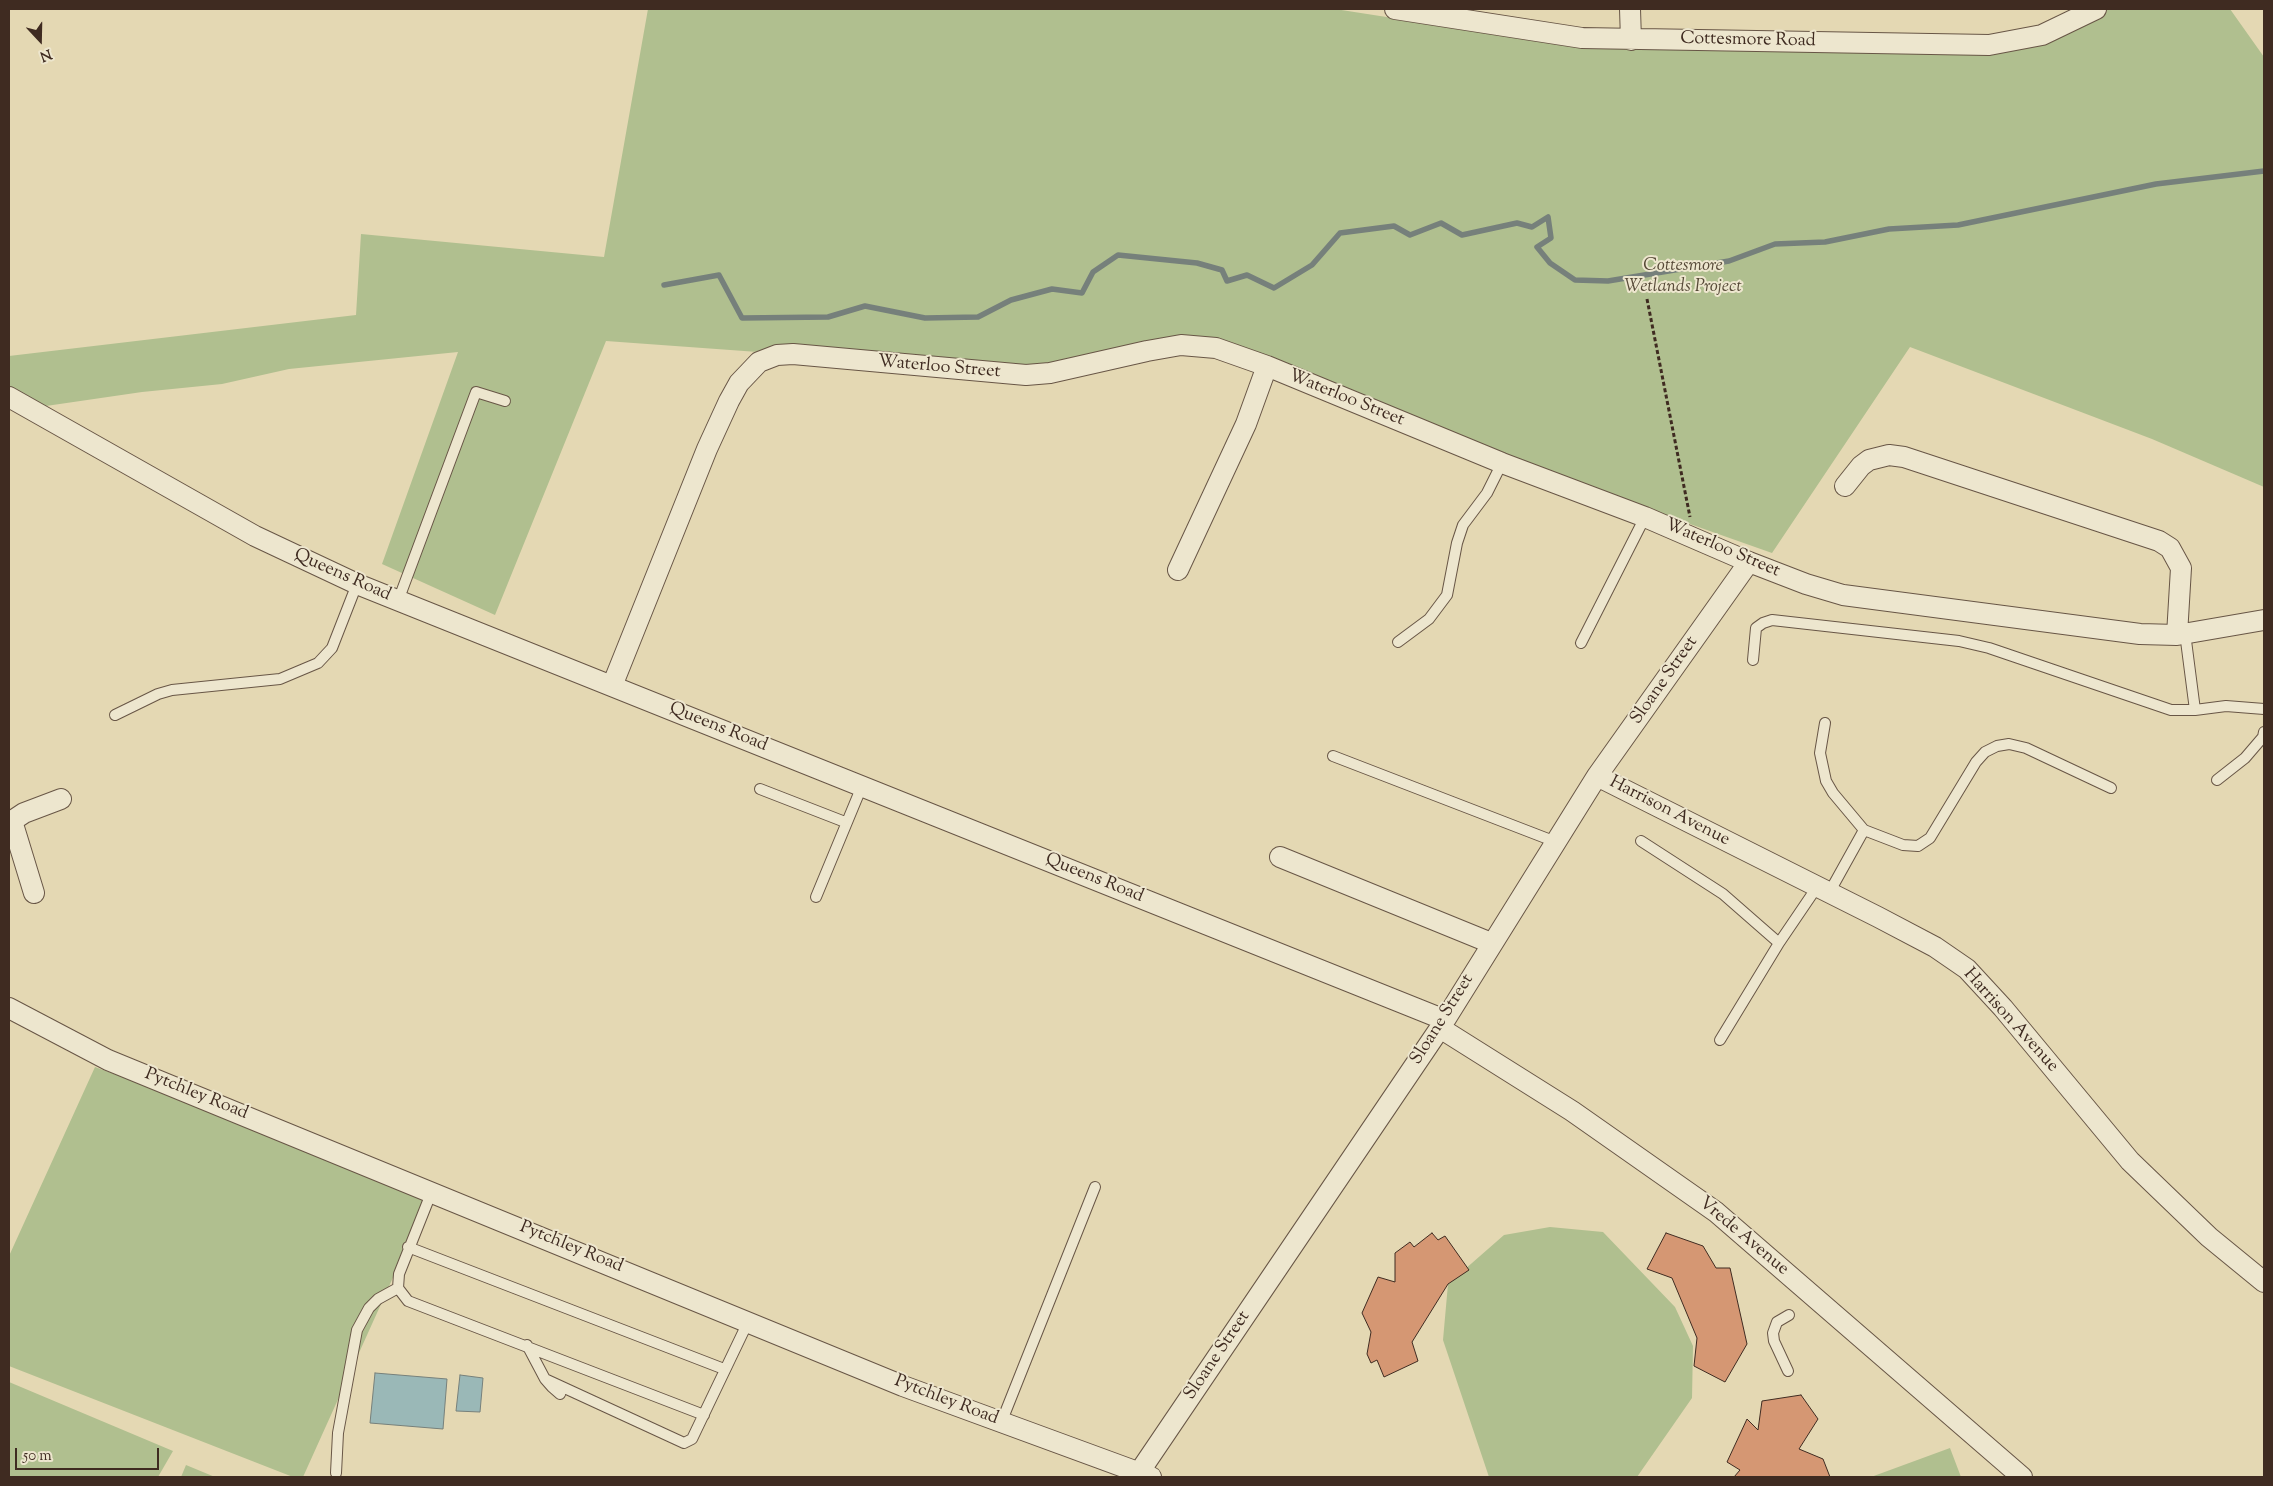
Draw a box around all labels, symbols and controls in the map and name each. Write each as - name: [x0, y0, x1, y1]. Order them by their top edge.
- north arrow: [15, 15, 65, 65]
- street label: Cottesmore Road: [1680, 29, 1816, 53]
- text: N: [37, 43, 54, 65]
- park label: Cottesmore Wetlands Project: [1624, 256, 1742, 298]
- street label: Waterloo Street: [877, 352, 1001, 384]
- street label: Waterloo Street: [1285, 366, 1407, 432]
- street label: Waterloo Street: [1661, 515, 1783, 583]
- street label: Queens Road: [290, 545, 394, 607]
- street label: Sloane Street: [1627, 633, 1703, 729]
- street label: Queens Road: [666, 698, 770, 758]
- street label: Harrison Avenue: [1605, 772, 1733, 852]
- street label: Queens Road: [1042, 849, 1146, 909]
- street label: Harrison Avenue: [1958, 965, 2062, 1077]
- street label: Sloane Street: [1407, 971, 1479, 1069]
- street label: Pytchley Road: [141, 1064, 251, 1126]
- street label: Vrede Avenue: [1694, 1193, 1792, 1281]
- street label: Pytchley Road: [516, 1217, 626, 1279]
- street label: Sloane Street: [1180, 1307, 1256, 1405]
- street label: Pytchley Road: [891, 1371, 1001, 1431]
- scale bar: [18, 1438, 161, 1470]
- text: 50 m: [23, 1446, 52, 1467]

